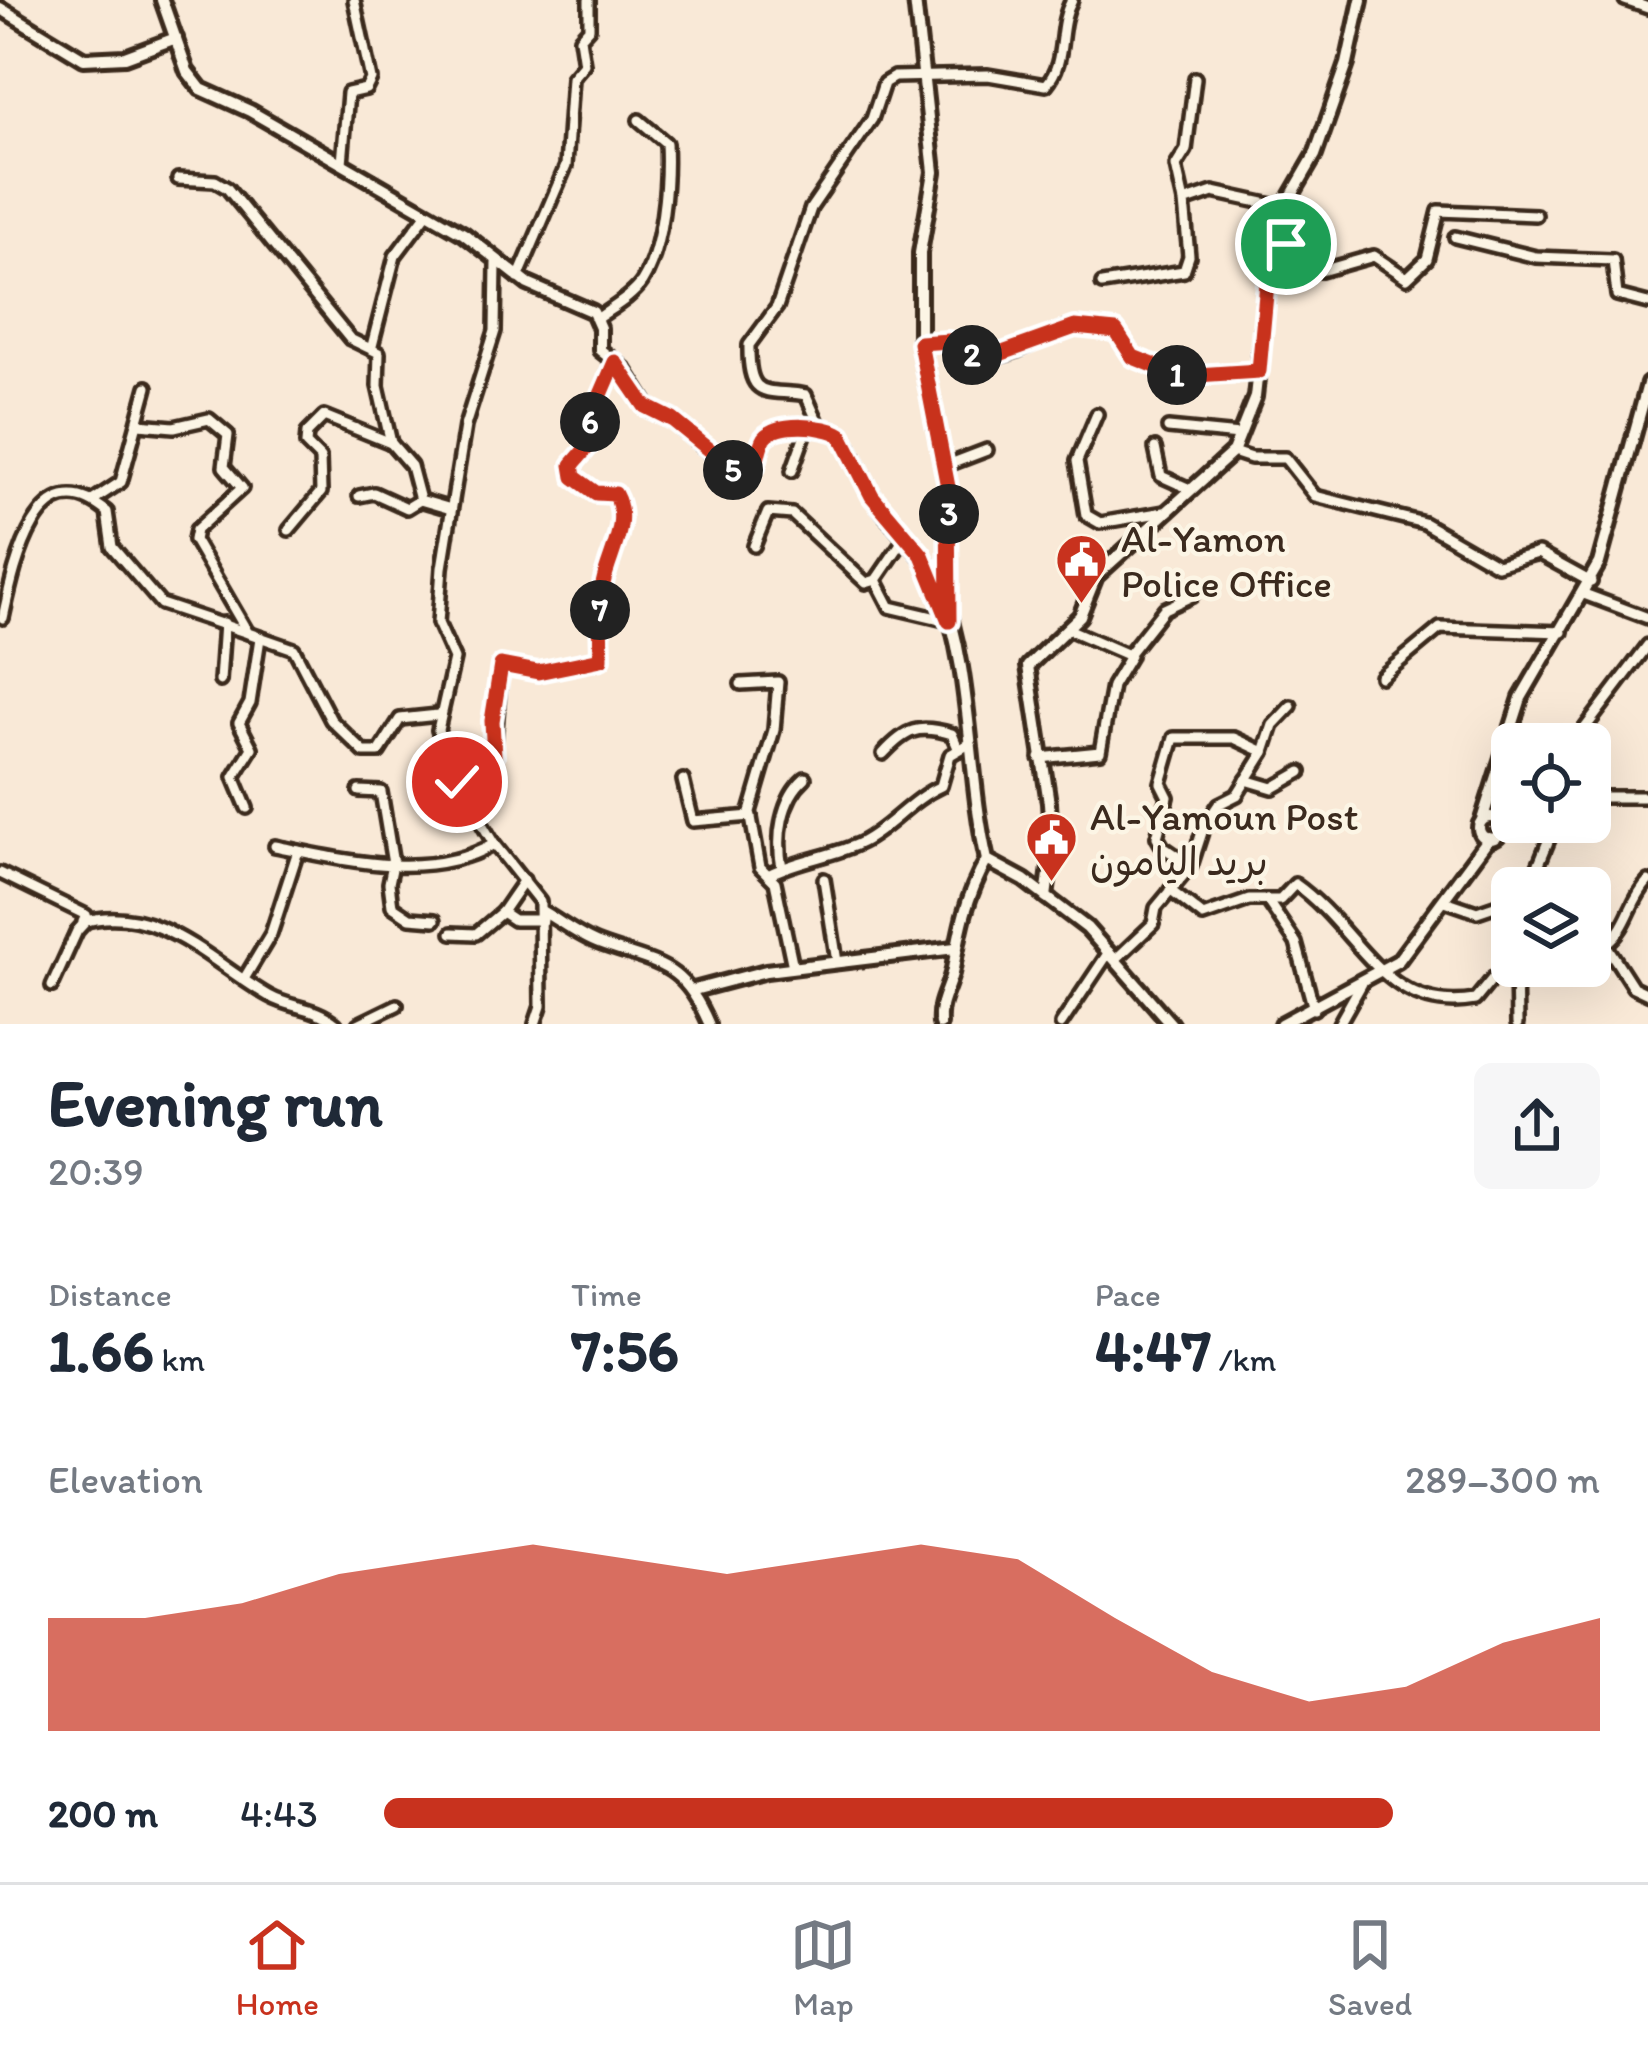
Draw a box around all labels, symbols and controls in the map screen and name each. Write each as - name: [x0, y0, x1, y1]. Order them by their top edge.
- pin: [1235, 193, 1337, 295]
- icon: arrive: [1253, 211, 1319, 277]
- pin: 2: [942, 325, 1002, 385]
- text: 2: [963, 335, 981, 374]
- pin: 1: [1147, 345, 1207, 405]
- text: 1: [1169, 355, 1185, 394]
- pin: 6: [560, 392, 620, 452]
- text: 6: [581, 402, 599, 441]
- pin: 5: [703, 440, 763, 500]
- text: 5: [724, 450, 742, 489]
- pin: 3: [919, 484, 979, 544]
- text: 3: [940, 494, 958, 533]
- place label: Al-Yamon Police Office: [1121, 515, 1332, 607]
- public building icon: Al-Yamon Police Office: [1054, 532, 1110, 606]
- pin: 7: [570, 580, 630, 640]
- text: 7: [592, 590, 608, 629]
- map controls: [1491, 723, 1611, 987]
- button: locate: [1491, 723, 1611, 843]
- pin: [406, 731, 508, 833]
- icon: check: [424, 749, 490, 815]
- place label: Al-Yamoun Post بريد اليامون: [1090, 793, 1358, 887]
- public building icon: Al-Yamoun Post بريد اليامون: [1023, 810, 1079, 884]
- button: layers: [1491, 867, 1611, 987]
- text: Evening run: [48, 1063, 383, 1143]
- button: share: [1474, 1063, 1600, 1189]
- text: 20:39: [48, 1148, 144, 1195]
- text: Distance: [48, 1275, 172, 1314]
- text: Time: [571, 1275, 642, 1314]
- text: Pace: [1095, 1275, 1161, 1314]
- text: 1.66: [48, 1314, 154, 1386]
- text: 7:56: [571, 1314, 679, 1386]
- text: 4:47: [1095, 1314, 1211, 1386]
- text: km: [154, 1340, 205, 1379]
- text: /km: [1211, 1340, 1276, 1379]
- text: Elevation: [48, 1456, 203, 1503]
- text: 289–300 m: [1405, 1456, 1600, 1503]
- text: 200 m: [48, 1790, 158, 1837]
- text: 4:43: [240, 1790, 318, 1837]
- tab: Home: [236, 1912, 319, 2023]
- tab: Map: [790, 1912, 856, 2023]
- tab: Saved: [1328, 1912, 1412, 2023]

